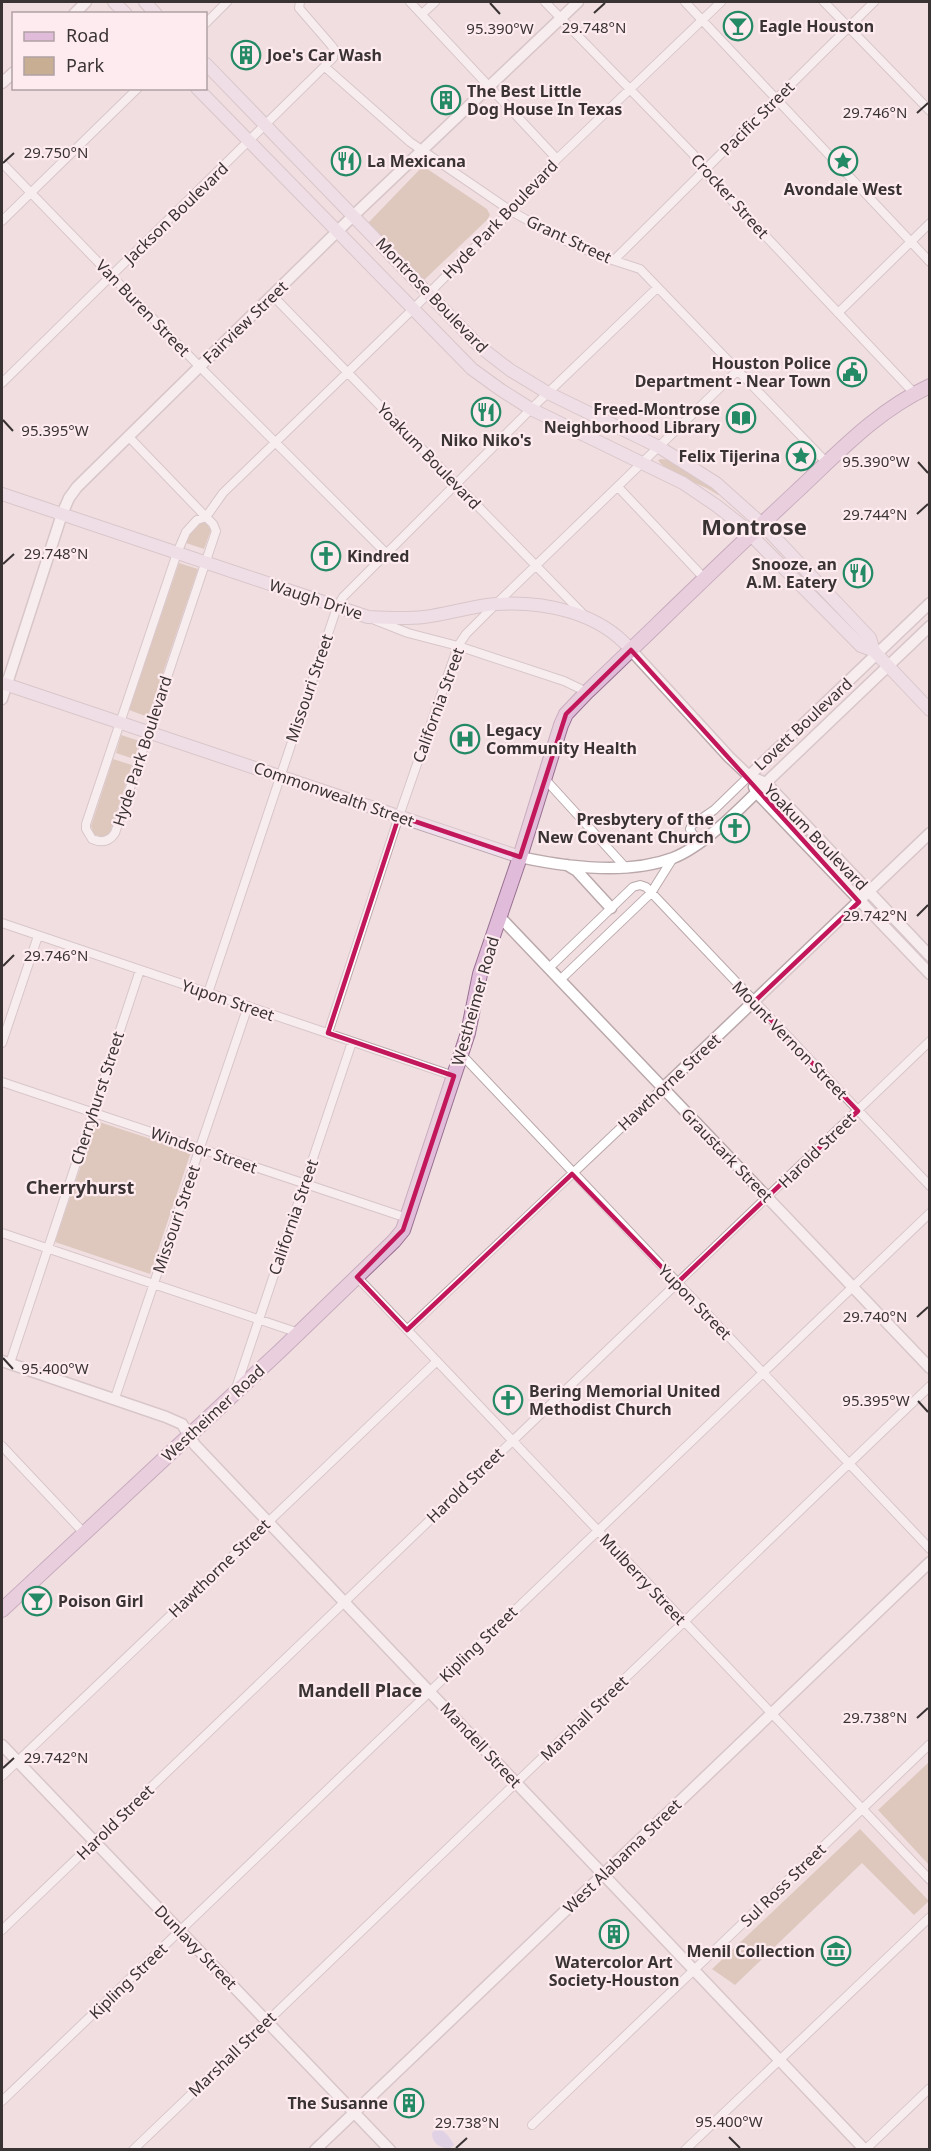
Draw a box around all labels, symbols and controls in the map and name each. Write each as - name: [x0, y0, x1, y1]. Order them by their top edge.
- bar icon: Eagle Houston: [722, 10, 754, 42]
- legend: [12, 12, 207, 90]
- place label: Eagle Houston: [759, 15, 874, 37]
- text: 29.748°N: [562, 17, 626, 37]
- text: 95.390°W: [466, 18, 534, 38]
- text: Road: [66, 23, 109, 47]
- building icon: Joe's Car Wash: [230, 39, 262, 71]
- place label: Joe's Car Wash: [265, 44, 382, 66]
- text: Park: [66, 53, 104, 77]
- street label: Pacific Street: [715, 76, 799, 160]
- place label: The Best Little Dog House In Texas: [467, 80, 622, 120]
- building icon: The Best Little Dog House In Texas: [430, 84, 462, 116]
- text: 29.746°N: [843, 102, 907, 122]
- text: 29.750°N: [24, 142, 88, 162]
- restaurant icon: La Mexicana: [330, 145, 362, 177]
- place icon: Avondale West: [827, 145, 859, 177]
- street label: Crocker Street: [686, 149, 774, 243]
- place label: La Mexicana: [367, 150, 466, 172]
- street label: Hyde Park Boulevard: [438, 155, 562, 283]
- street label: Jackson Boulevard: [118, 158, 233, 270]
- place label: Avondale West: [784, 178, 902, 200]
- street label: Grant Street: [523, 210, 615, 268]
- street label: Montrose Boulevard: [371, 232, 493, 358]
- street label: Van Buren Street: [91, 255, 195, 361]
- street label: Fairview Street: [198, 276, 293, 368]
- place label: Houston Police Department - Near Town: [635, 352, 831, 392]
- public building icon: Houston Police Department - Near Town: [836, 356, 868, 388]
- restaurant icon: Niko Niko's: [470, 396, 502, 428]
- street label: Yoakum Boulevard: [372, 398, 486, 514]
- place label: Freed-Montrose Neighborhood Library: [544, 398, 721, 438]
- library icon: Freed-Montrose Neighborhood Library: [725, 402, 757, 434]
- text: 95.395°W: [21, 420, 89, 440]
- place label: Niko Niko's: [440, 429, 532, 451]
- place icon: Felix Tijerina: [785, 440, 817, 472]
- place label: Felix Tijerina: [678, 445, 780, 467]
- text: 95.390°W: [842, 451, 910, 471]
- text: 29.744°N: [843, 504, 907, 524]
- district label: Montrose: [701, 511, 807, 541]
- church icon: Kindred: [310, 540, 342, 572]
- text: 29.748°N: [24, 543, 88, 563]
- place label: Kindred: [347, 545, 409, 567]
- place label: Snooze, an A.M. Eatery: [746, 553, 838, 593]
- restaurant icon: Snooze, an A.M. Eatery: [842, 557, 874, 589]
- street label: Waugh Drive: [267, 574, 365, 624]
- street label: Missouri Street: [280, 631, 338, 745]
- street label: California Street: [407, 644, 469, 766]
- street label: Hyde Park Boulevard: [107, 673, 177, 829]
- street label: Lovett Boulevard: [749, 673, 857, 775]
- place label: Legacy Community Health: [486, 719, 637, 759]
- hospital icon: Legacy Community Health: [449, 723, 481, 755]
- street label: Commonwealth Street: [251, 756, 417, 832]
- street label: Yoakum Boulevard: [759, 779, 873, 895]
- place label: Presbytery of the New Covenant Church: [537, 808, 714, 848]
- church icon: Presbytery of the New Covenant Church: [719, 812, 751, 844]
- text: 29.742°N: [843, 905, 907, 925]
- street label: Westheimer Road: [446, 934, 504, 1068]
- text: 29.746°N: [24, 945, 88, 965]
- street label: Yupon Street: [179, 974, 278, 1026]
- street label: Mount Vernon Street: [728, 976, 853, 1104]
- street label: Cherryhurst Street: [65, 1028, 129, 1168]
- street label: Hawthorne Street: [613, 1028, 725, 1135]
- street label: Graustark Street: [676, 1103, 778, 1207]
- street label: Harold Street: [774, 1107, 861, 1193]
- street label: Windsor Street: [148, 1121, 261, 1179]
- street label: California Street: [263, 1156, 323, 1278]
- street label: Missouri Street: [147, 1162, 205, 1276]
- district label: Cherryhurst: [26, 1175, 135, 1199]
- street label: Yupon Street: [653, 1260, 737, 1345]
- text: 29.740°N: [843, 1306, 907, 1326]
- text: 95.400°W: [21, 1358, 89, 1378]
- street label: Westheimer Road: [157, 1360, 269, 1466]
- place label: Bering Memorial United Methodist Church: [529, 1380, 720, 1420]
- church icon: Bering Memorial United Methodist Church: [492, 1384, 524, 1416]
- text: 95.395°W: [842, 1390, 910, 1410]
- street label: Harold Street: [422, 1442, 509, 1528]
- street label: Hawthorne Street: [163, 1514, 275, 1622]
- street label: Mulberry Street: [595, 1528, 691, 1630]
- bar icon: Poison Girl: [21, 1585, 53, 1617]
- place label: Poison Girl: [58, 1590, 144, 1612]
- street label: Kipling Street: [434, 1601, 522, 1687]
- street label: Marshall Street: [535, 1670, 633, 1765]
- district label: Mandell Place: [298, 1678, 422, 1702]
- street label: Mandell Street: [436, 1698, 526, 1793]
- text: 29.738°N: [843, 1707, 907, 1727]
- text: 29.742°N: [24, 1747, 88, 1767]
- street label: Harold Street: [72, 1779, 159, 1865]
- street label: West Alabama Street: [558, 1794, 686, 1918]
- street label: Sul Ross Street: [736, 1838, 831, 1931]
- street label: Dunlavy Street: [150, 1900, 242, 1994]
- building icon: Watercolor Art Society-Houston: [598, 1918, 630, 1950]
- museum icon: Menil Collection: [820, 1935, 852, 1967]
- street label: Kipling Street: [84, 1938, 172, 2024]
- place label: Menil Collection: [687, 1940, 815, 1962]
- place label: Watercolor Art Society-Houston: [549, 1951, 679, 1991]
- street label: Marshall Street: [183, 2006, 281, 2101]
- building icon: The Susanne: [393, 2087, 425, 2119]
- place label: The Susanne: [287, 2092, 388, 2114]
- text: 95.400°W: [695, 2111, 763, 2131]
- text: 29.738°N: [435, 2112, 499, 2132]

